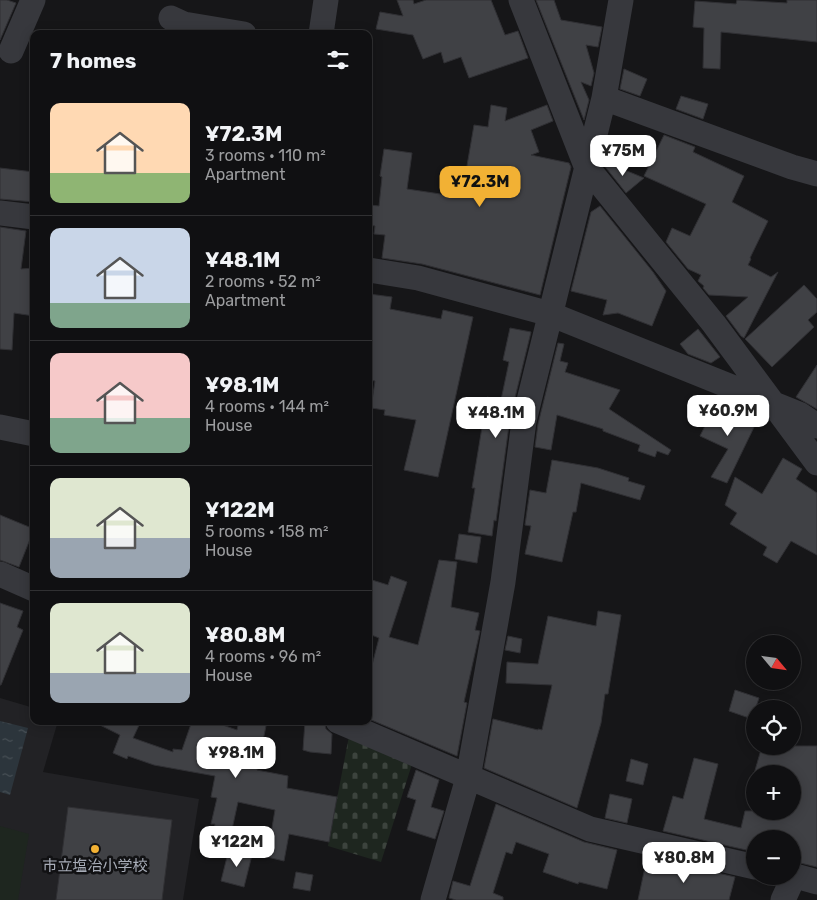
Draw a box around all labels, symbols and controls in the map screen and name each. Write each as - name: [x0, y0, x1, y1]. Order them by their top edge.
- icon: filters: [324, 46, 352, 74]
- text: 7 homes: [50, 48, 136, 73]
- text: ¥72.3M: [205, 121, 282, 146]
- icon: home: [90, 123, 150, 183]
- pin: ¥75M: [593, 134, 653, 177]
- text: ¥75M: [601, 141, 645, 160]
- text: 3 rooms · 110 m²: [205, 146, 326, 165]
- text: Apartment: [205, 165, 285, 184]
- pin: ¥72.3M: [439, 166, 521, 208]
- text: ¥72.3M: [451, 172, 509, 191]
- text: ¥48.1M: [205, 247, 280, 272]
- icon: home: [90, 248, 150, 308]
- text: 2 rooms · 52 m²: [205, 272, 321, 291]
- text: Apartment: [205, 291, 285, 310]
- text: ¥98.1M: [205, 372, 279, 397]
- icon: home: [90, 373, 150, 433]
- pin: ¥60.9M: [687, 394, 769, 437]
- pin: ¥48.1M: [455, 396, 537, 439]
- text: 4 rooms · 144 m²: [205, 397, 329, 416]
- text: ¥60.9M: [698, 401, 758, 420]
- text: ¥48.1M: [467, 403, 525, 422]
- text: House: [205, 416, 252, 435]
- text: ¥122M: [205, 497, 275, 522]
- icon: home: [90, 498, 150, 558]
- text: 5 rooms · 158 m²: [205, 522, 328, 541]
- text: House: [205, 541, 252, 560]
- text: ¥80.8M: [205, 622, 285, 647]
- icon: home: [90, 623, 150, 683]
- north arrow: [746, 635, 801, 690]
- map controls: [746, 635, 801, 885]
- text: 4 rooms · 96 m²: [205, 647, 321, 666]
- text: House: [205, 666, 252, 685]
- button: locate: [746, 700, 801, 755]
- pin: ¥98.1M: [195, 736, 277, 779]
- text: ¥98.1M: [208, 743, 264, 762]
- button: +: [746, 765, 801, 820]
- pin: ¥122M: [202, 826, 272, 868]
- button: −: [746, 830, 801, 885]
- text: ¥122M: [210, 832, 264, 851]
- pin: ¥80.8M: [643, 842, 725, 884]
- marker: 市立塩冶小学校: [89, 843, 101, 855]
- text: ¥80.8M: [653, 848, 715, 867]
- place label: 市立塩冶小学校: [42, 857, 148, 875]

